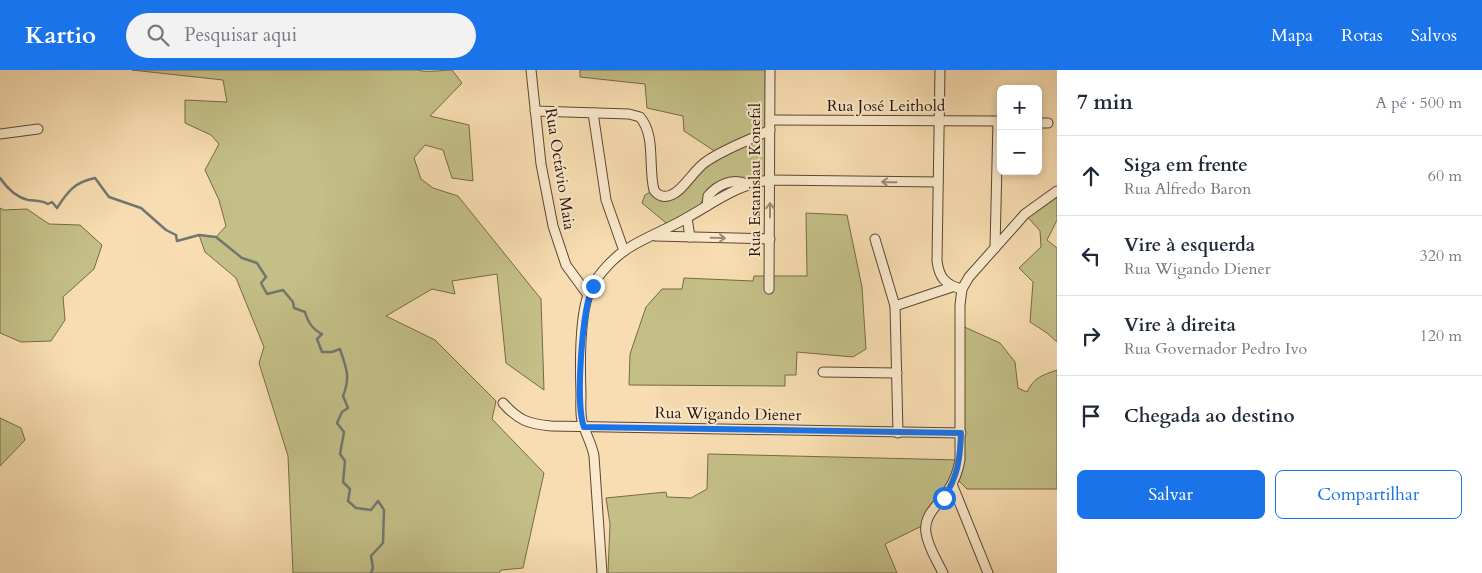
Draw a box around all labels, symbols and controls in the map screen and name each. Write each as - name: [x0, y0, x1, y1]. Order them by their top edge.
- search box: [126, 13, 476, 58]
- text: Kartio: [25, 19, 96, 52]
- icon: search: [144, 21, 172, 49]
- text: Pesquisar aqui: [184, 22, 297, 48]
- text: Mapa: [1271, 23, 1313, 48]
- text: Rotas: [1341, 23, 1383, 48]
- text: Salvos: [1411, 23, 1457, 48]
- map controls: [997, 85, 1042, 175]
- button: +: [997, 85, 1042, 130]
- text: 7 min: [1077, 88, 1133, 117]
- text: A pé · 500 m: [1375, 92, 1462, 114]
- street label: Rua José Leithold: [827, 95, 946, 117]
- street label: Rua Estanislau Konefal: [744, 103, 766, 257]
- street label: Rua Octávio Maia: [540, 106, 581, 232]
- button: −: [997, 130, 1042, 175]
- text: Siga em frente: [1124, 152, 1248, 178]
- icon: ahead: [1077, 162, 1105, 190]
- text: 60 m: [1428, 165, 1462, 187]
- one-way arrow: [881, 177, 897, 186]
- text: Rua Alfredo Baron: [1124, 178, 1251, 200]
- one-way arrow: [765, 202, 775, 218]
- text: Vire à esquerda: [1124, 232, 1255, 258]
- one-way arrow: [710, 233, 726, 243]
- icon: left: [1077, 242, 1105, 270]
- text: 320 m: [1420, 245, 1462, 267]
- text: Rua Wigando Diener: [1124, 258, 1271, 280]
- route end: [582, 275, 605, 298]
- text: Vire à direita: [1124, 312, 1236, 338]
- icon: right: [1077, 322, 1105, 350]
- text: 120 m: [1420, 325, 1462, 347]
- text: Rua Governador Pedro Ivo: [1124, 338, 1307, 360]
- street label: Rua Wigando Diener: [654, 402, 802, 426]
- icon: arrive: [1077, 402, 1105, 430]
- text: Chegada ao destino: [1124, 403, 1295, 429]
- button: Salvar: [1077, 470, 1265, 519]
- button: Compartilhar: [1275, 470, 1462, 519]
- route start: [933, 487, 956, 510]

